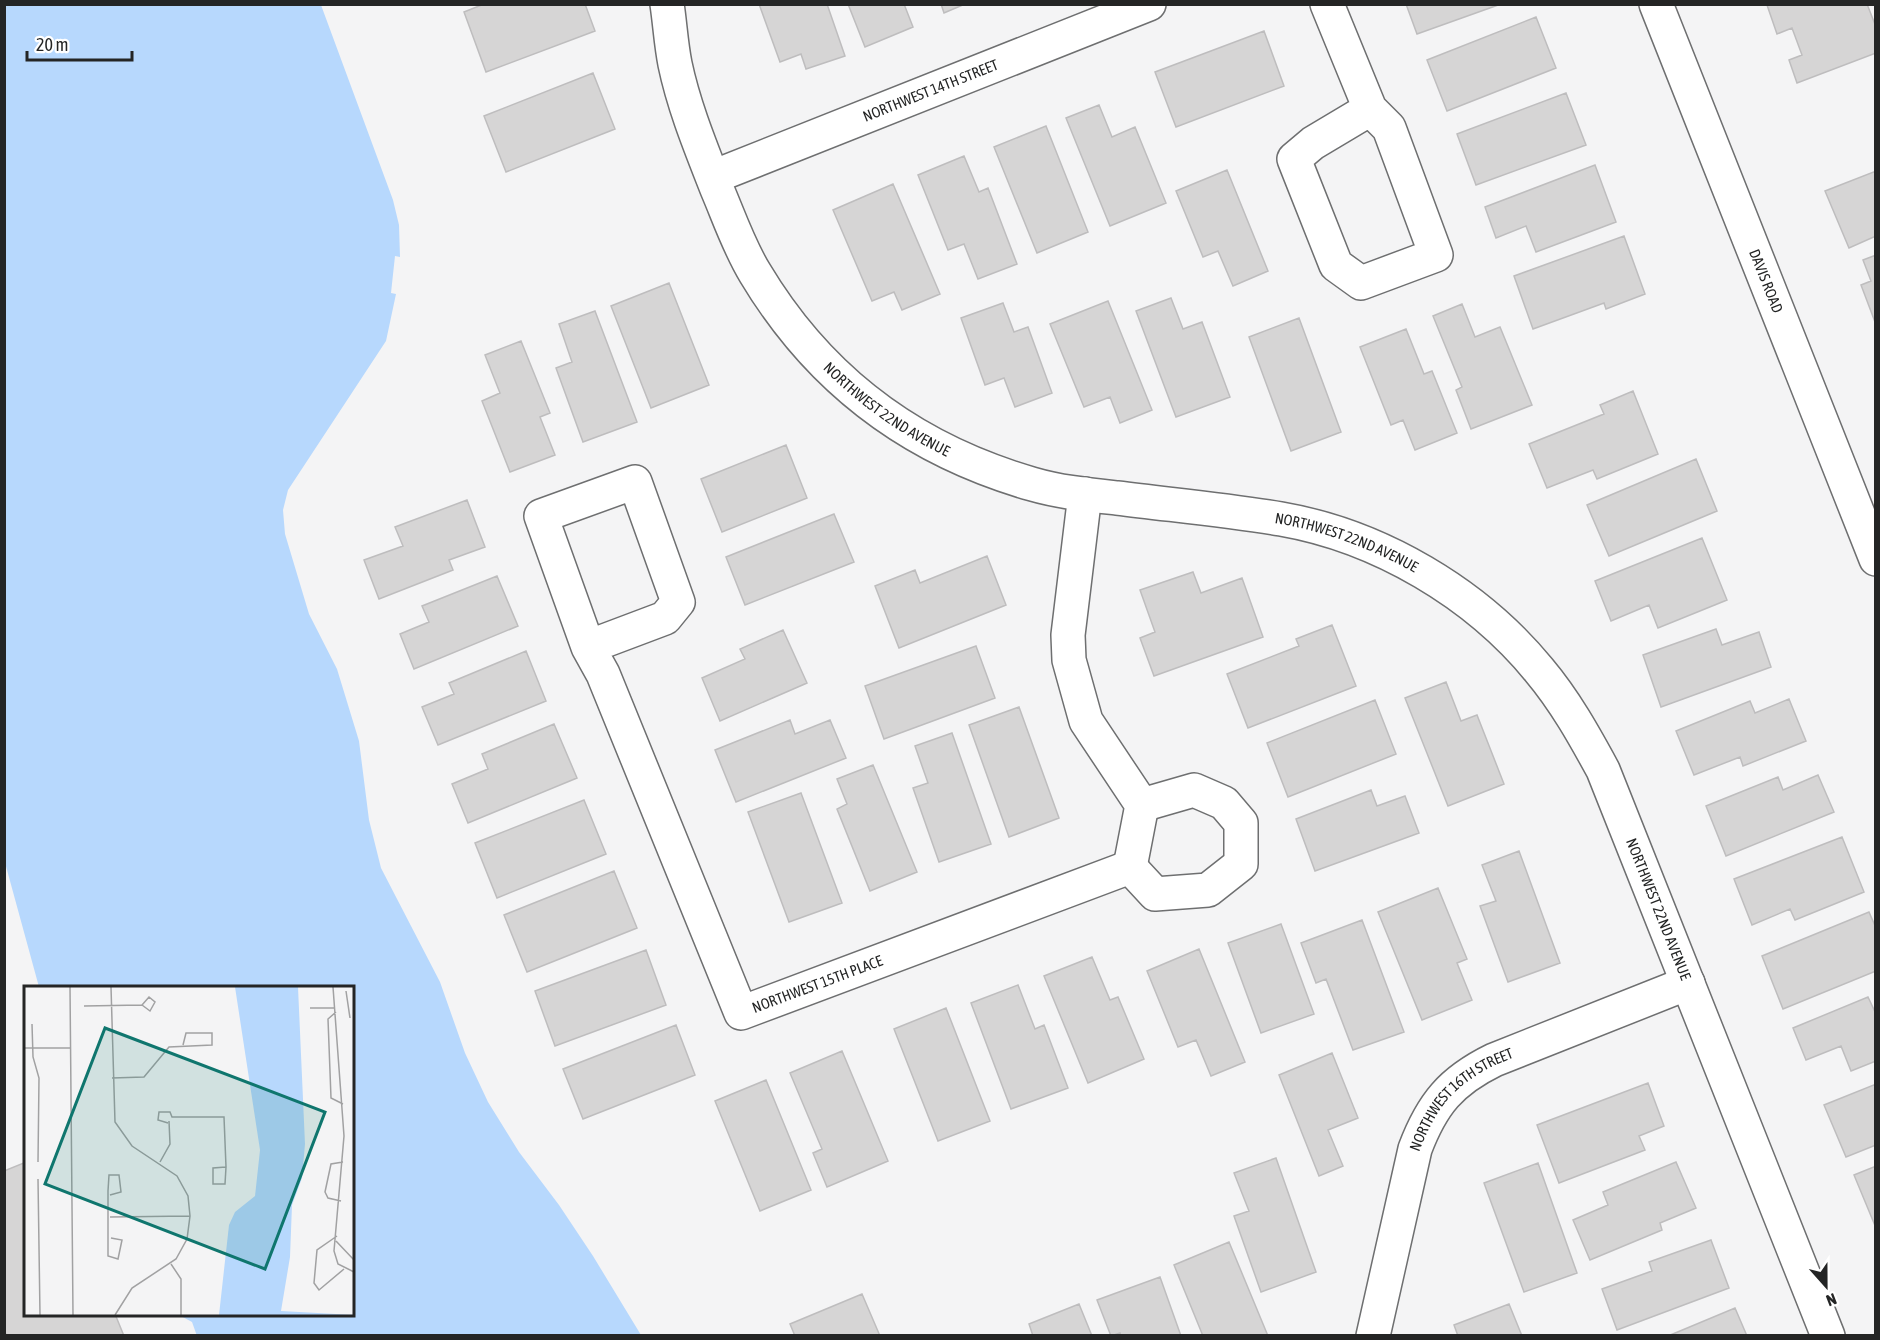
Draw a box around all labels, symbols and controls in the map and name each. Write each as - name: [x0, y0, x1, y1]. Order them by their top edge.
- scale bar: [27, 24, 132, 62]
- text: 20 m: [36, 34, 68, 55]
- street label: NORTHWEST 14TH STREET: [860, 56, 1001, 125]
- street label: DAVIS ROAD: [1746, 247, 1787, 315]
- street label: NORTHWEST 22ND AVENUE: [821, 359, 953, 460]
- street label: NORTHWEST 22ND AVENUE: [1274, 509, 1422, 576]
- street label: NORTHWEST 22ND AVENUE: [1623, 836, 1695, 983]
- street label: NORTHWEST 15TH PLACE: [750, 951, 885, 1016]
- inset map: [24, 986, 354, 1316]
- street label: NORTHWEST 16TH STREET: [1406, 1044, 1516, 1153]
- north arrow: [1796, 1256, 1856, 1316]
- text: N: [1824, 1290, 1839, 1310]

